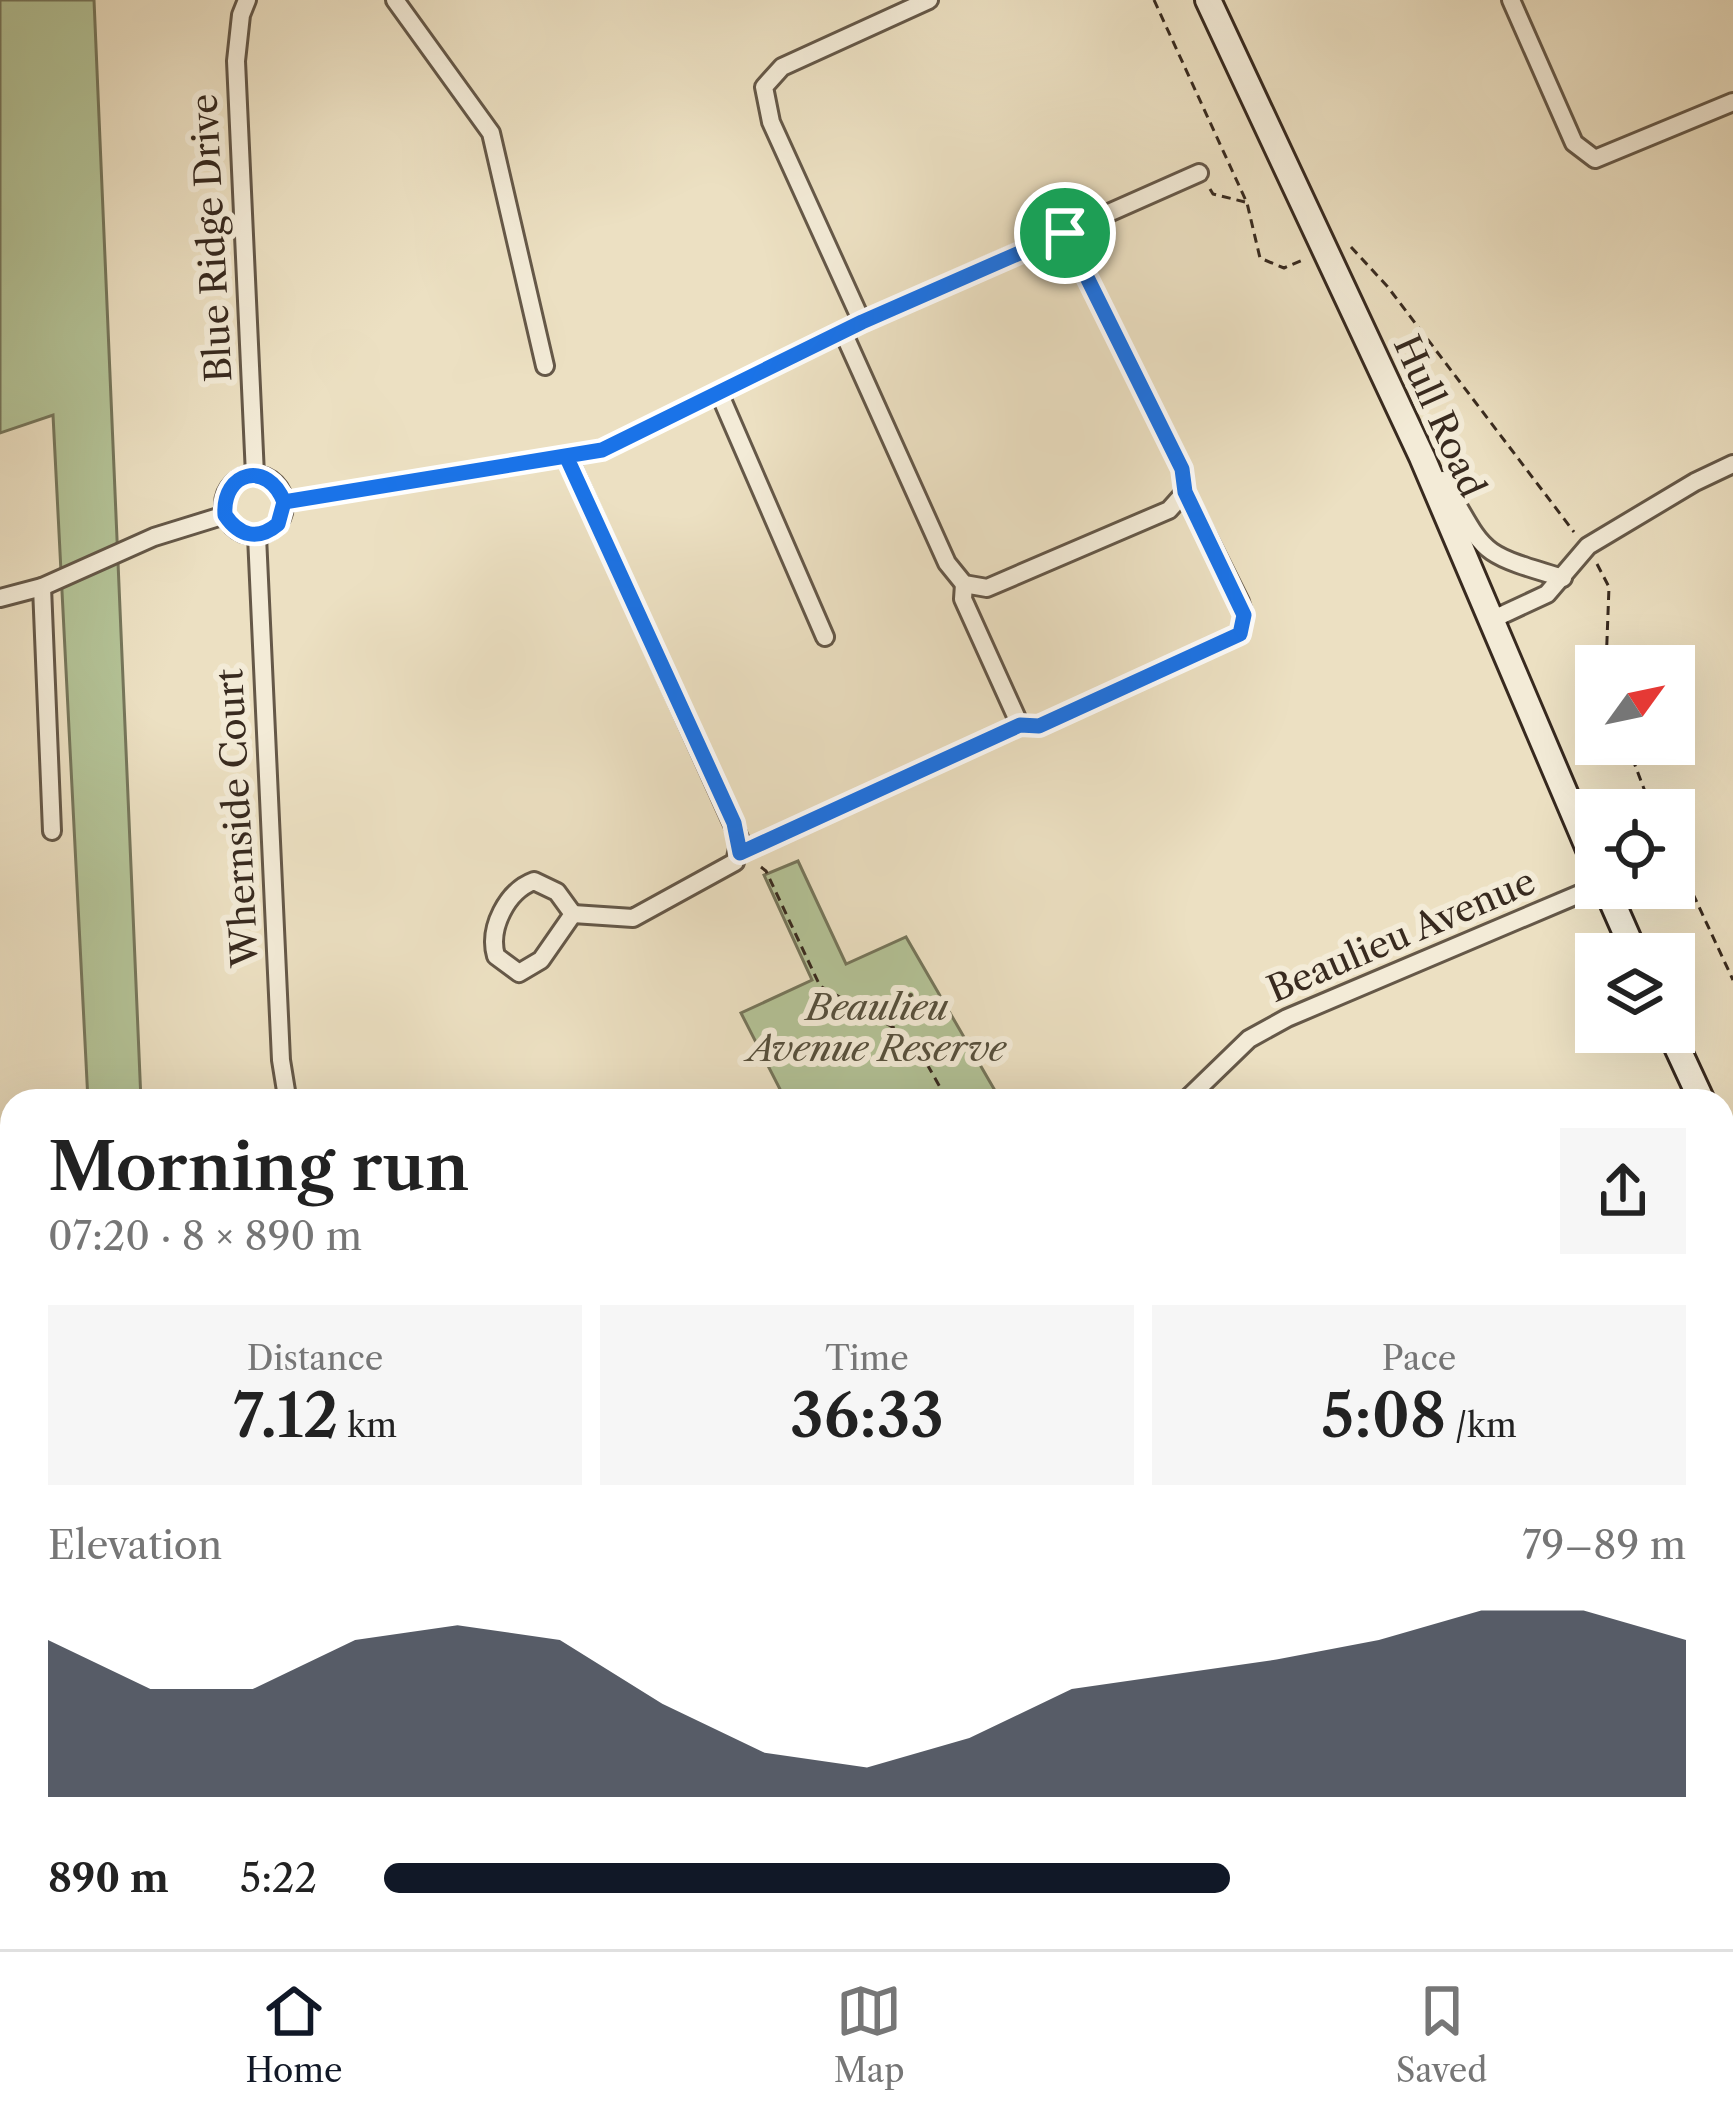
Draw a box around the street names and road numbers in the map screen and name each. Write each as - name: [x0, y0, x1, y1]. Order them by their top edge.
- street label: Blue Ridge Drive: [181, 93, 241, 383]
- street label: Hull Road: [1385, 328, 1495, 504]
- street label: Whernside Court: [207, 667, 267, 969]
- street label: Beaulieu Avenue: [1261, 859, 1541, 1011]

